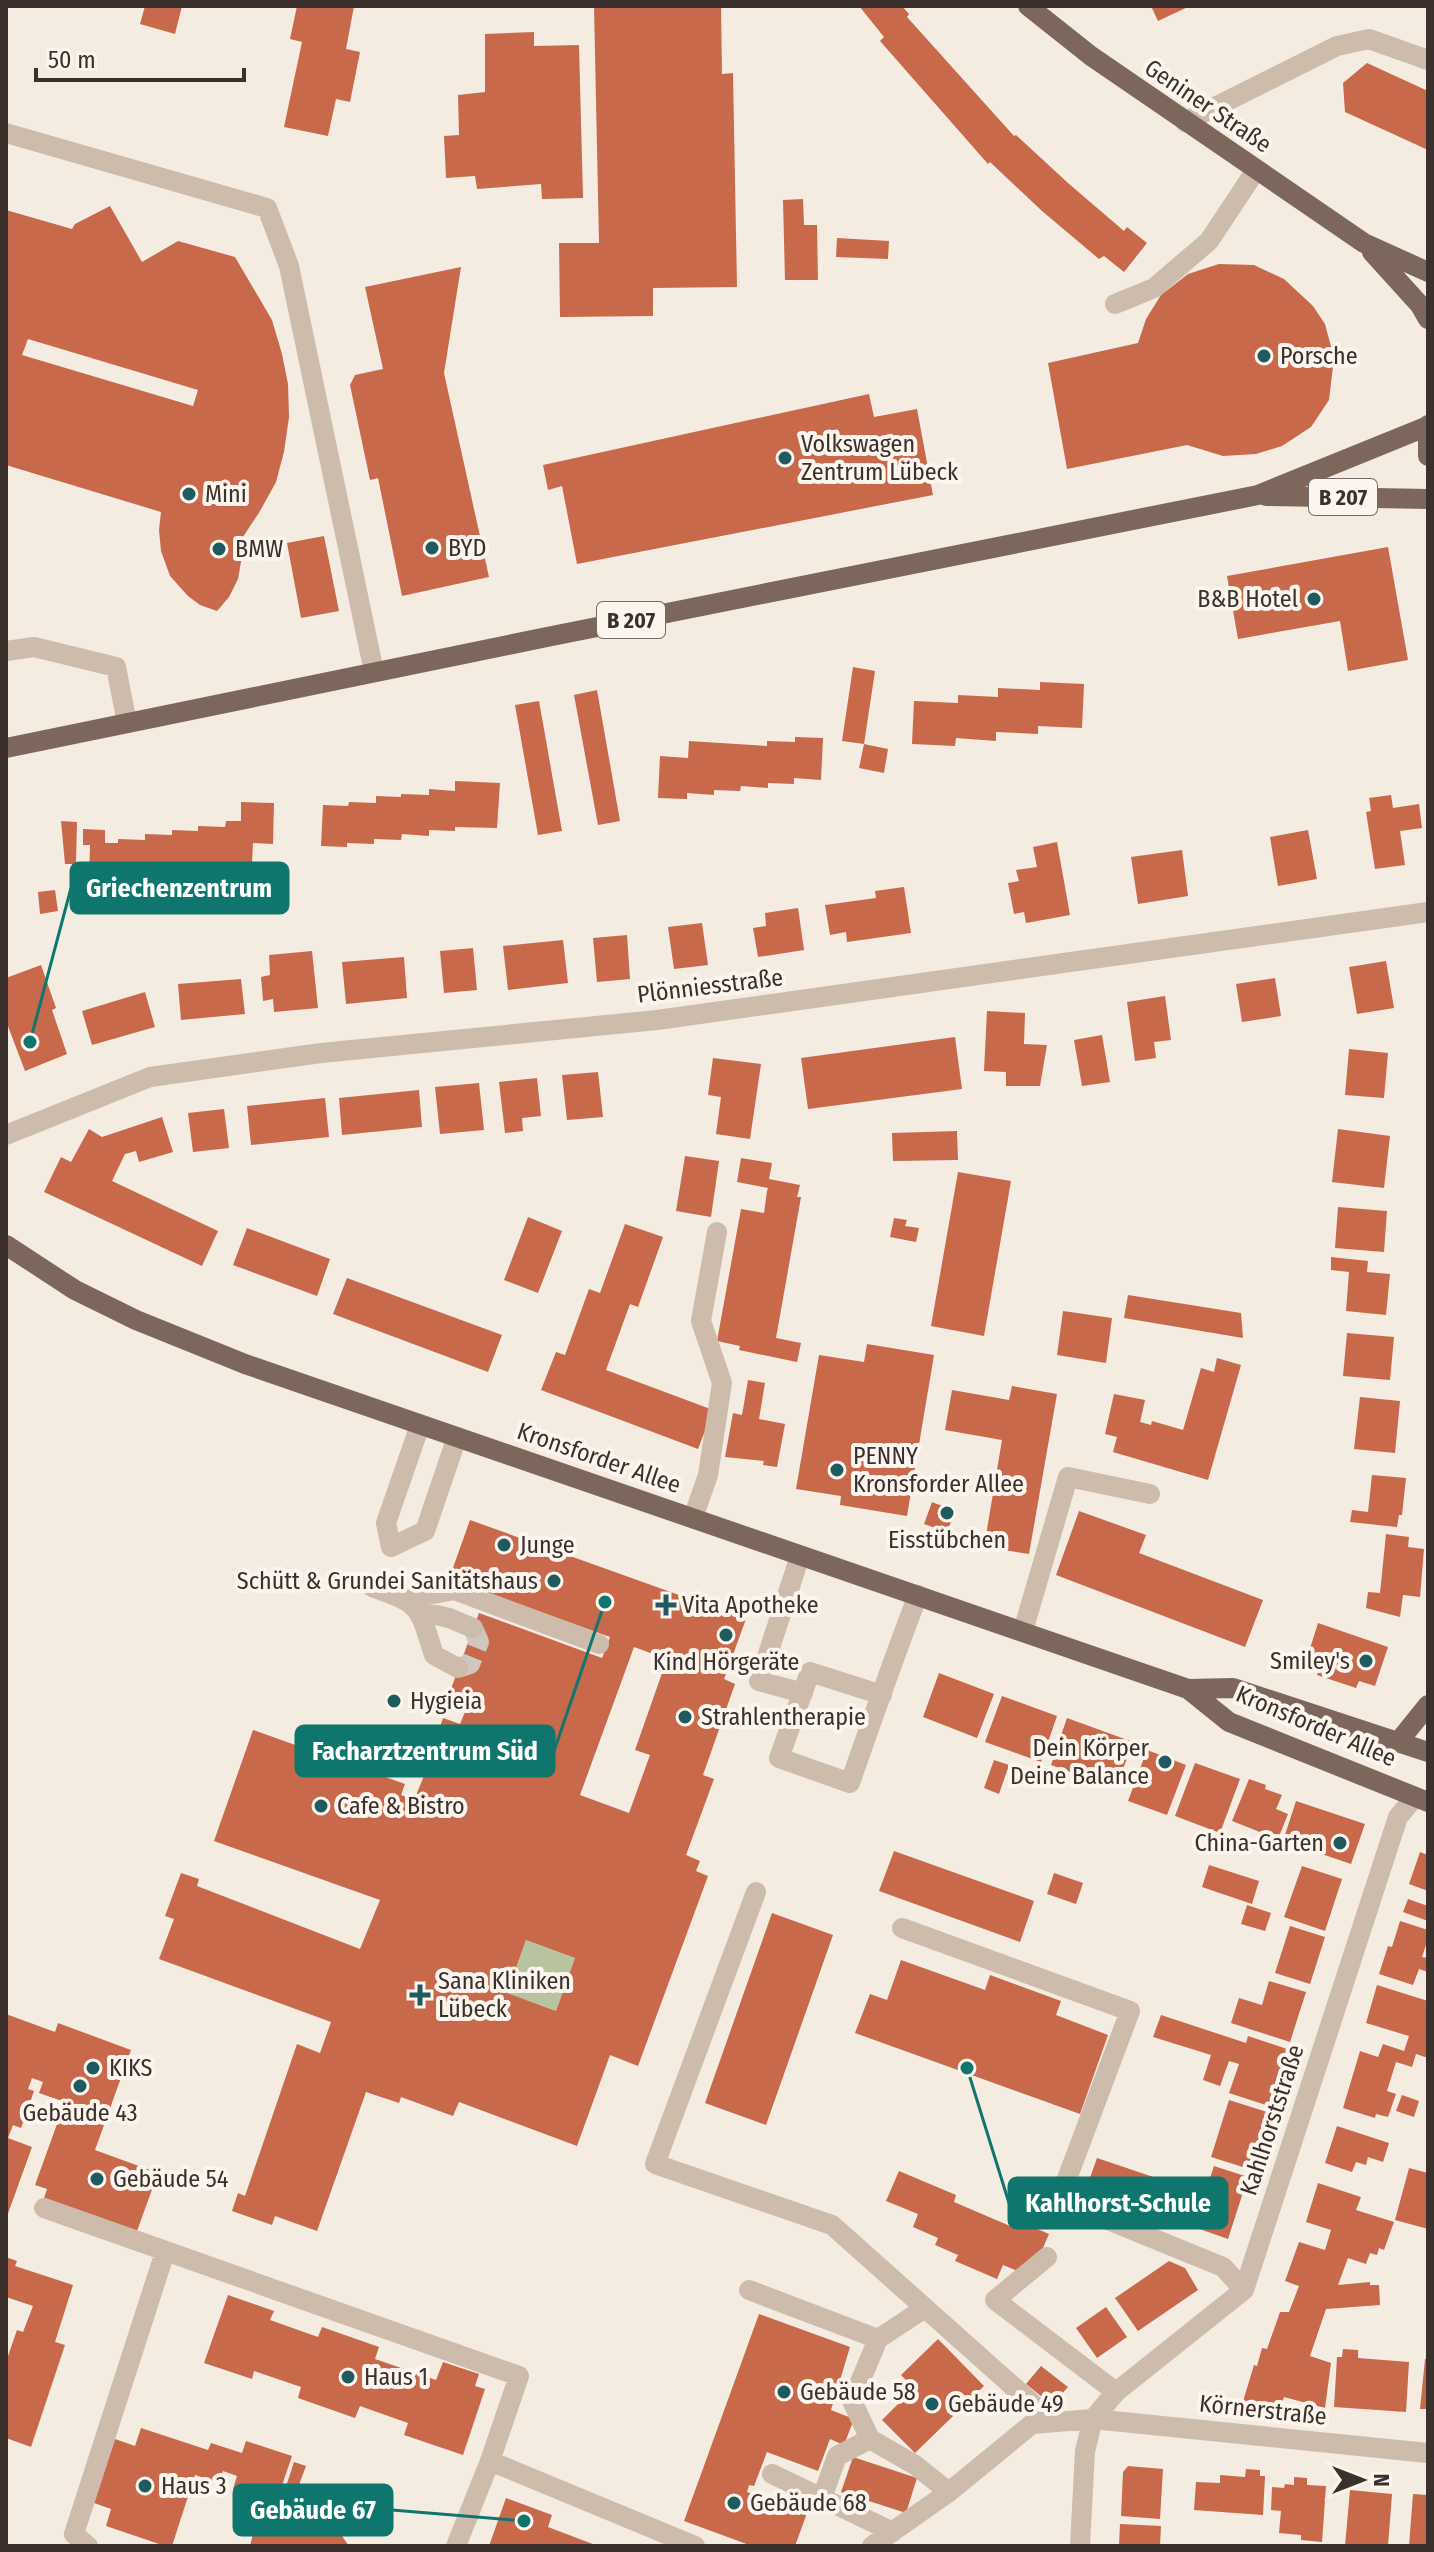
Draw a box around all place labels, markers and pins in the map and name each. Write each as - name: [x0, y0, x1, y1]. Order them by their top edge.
- place label: Porsche: [1280, 342, 1358, 370]
- marker: Porsche: [1255, 347, 1273, 365]
- place label: Volkswagen Zentrum Lübeck: [801, 430, 959, 486]
- marker: Volkswagen Zentrum Lübeck: [776, 449, 794, 467]
- place label: Mini: [205, 480, 247, 508]
- marker: Mini: [180, 485, 198, 503]
- place label: BYD: [448, 534, 486, 562]
- place label: BMW: [235, 535, 283, 563]
- marker: BYD: [423, 539, 441, 557]
- marker: BMW: [210, 540, 228, 558]
- place label: B&B Hotel: [1197, 585, 1298, 613]
- marker: B&B Hotel: [1305, 590, 1323, 608]
- callout: Griechenzentrum: [71, 863, 288, 913]
- place label: PENNY Kronsforder Allee: [853, 1442, 1024, 1498]
- marker: PENNY Kronsforder Allee: [828, 1461, 846, 1479]
- marker: Eisstübchen: [938, 1504, 956, 1522]
- place label: Eisstübchen: [888, 1526, 1006, 1554]
- place label: Junge: [520, 1531, 575, 1559]
- marker: Junge: [495, 1536, 513, 1554]
- place label: Schütt & Grundei Sanitätshaus: [237, 1567, 538, 1595]
- marker: Schütt & Grundei Sanitätshaus: [545, 1572, 563, 1590]
- place label: Vita Apotheke: [682, 1591, 819, 1619]
- marker: Vita Apotheke: [657, 1596, 675, 1614]
- marker: Kind Hörgeräte: [717, 1626, 735, 1644]
- place label: Smiley's: [1270, 1647, 1350, 1675]
- place label: Kind Hörgeräte: [653, 1648, 799, 1676]
- marker: Smiley's: [1357, 1652, 1375, 1670]
- place label: Hygieia: [410, 1687, 482, 1715]
- marker: Hygieia: [385, 1692, 403, 1710]
- place label: Strahlentherapie: [701, 1703, 866, 1731]
- marker: Strahlentherapie: [676, 1708, 694, 1726]
- callout: Facharztzentrum Süd: [296, 1726, 554, 1776]
- place label: Dein Körper Deine Balance: [1010, 1734, 1150, 1790]
- marker: Dein Körper Deine Balance: [1156, 1753, 1174, 1771]
- place label: Cafe & Bistro: [337, 1792, 465, 1820]
- marker: Cafe & Bistro: [312, 1797, 330, 1815]
- place label: China-Garten: [1194, 1829, 1324, 1857]
- marker: China-Garten: [1331, 1834, 1349, 1852]
- place label: Sana Kliniken Lübeck: [438, 1967, 571, 2023]
- marker: Sana Kliniken Lübeck: [409, 1984, 431, 2006]
- place label: KIKS: [109, 2054, 152, 2082]
- marker: KIKS: [84, 2059, 102, 2077]
- marker: Gebäude 43: [71, 2077, 89, 2095]
- place label: Gebäude 43: [23, 2099, 137, 2127]
- place label: Gebäude 54: [113, 2165, 228, 2193]
- marker: Gebäude 54: [88, 2170, 106, 2188]
- callout: Kahlhorst-Schule: [1009, 2178, 1227, 2228]
- place label: Haus 1: [364, 2363, 428, 2391]
- marker: Haus 1: [339, 2368, 357, 2386]
- place label: Gebäude 58: [800, 2378, 916, 2406]
- marker: Gebäude 58: [775, 2383, 793, 2401]
- place label: Gebäude 49: [948, 2390, 1064, 2418]
- marker: Gebäude 49: [923, 2395, 941, 2413]
- place label: Haus 3: [161, 2472, 227, 2500]
- marker: Haus 3: [136, 2477, 154, 2495]
- callout: Gebäude 67: [234, 2485, 392, 2535]
- place label: Gebäude 68: [750, 2489, 867, 2517]
- marker: Gebäude 68: [725, 2494, 743, 2512]

